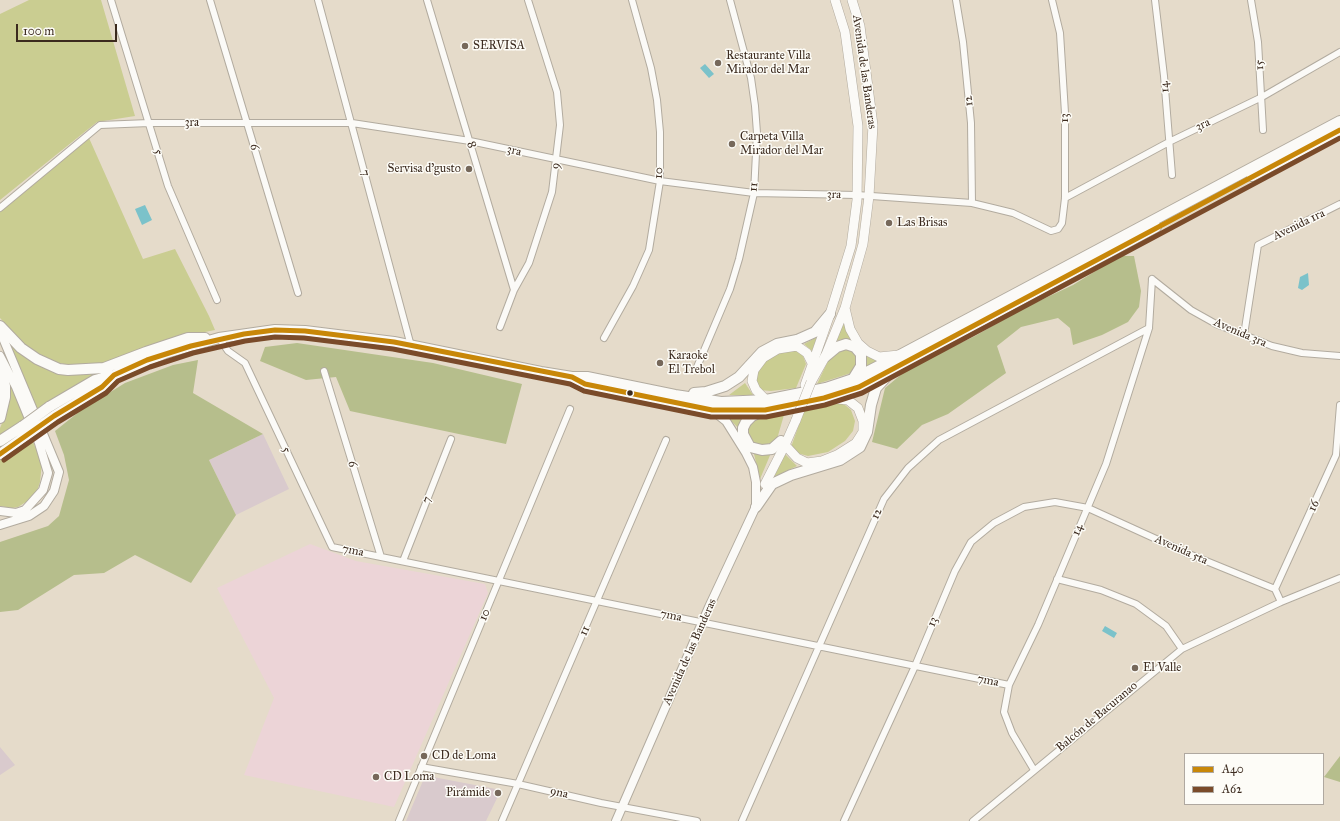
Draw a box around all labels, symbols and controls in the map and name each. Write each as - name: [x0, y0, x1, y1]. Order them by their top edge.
- street label: Avenida de las Banderas: [849, 14, 879, 130]
- scale bar: [18, 16, 119, 42]
- text: 100 m: [23, 24, 54, 38]
- place label: SERVISA: [473, 39, 525, 53]
- marker: SERVISA: [460, 41, 470, 51]
- place label: Restaurante Villa Mirador del Mar: [726, 49, 810, 77]
- marker: Restaurante Villa Mirador del Mar: [713, 58, 723, 68]
- street label: 15: [1253, 60, 1267, 70]
- street label: 14: [1157, 81, 1173, 93]
- street label: 12: [961, 95, 977, 107]
- street label: 13: [1058, 113, 1072, 123]
- street label: 3ra: [1193, 115, 1213, 135]
- street label: 3ra: [185, 116, 199, 130]
- place label: Carpeta Villa Mirador del Mar: [740, 130, 823, 158]
- marker: Carpeta Villa Mirador del Mar: [727, 139, 737, 149]
- street label: 8: [463, 140, 479, 150]
- street label: 6: [246, 142, 262, 152]
- street label: 3ra: [505, 142, 523, 160]
- street label: 5: [150, 147, 166, 157]
- place label: Servisa d'gusto: [388, 162, 461, 176]
- street label: 9: [548, 162, 564, 170]
- marker: Servisa d'gusto: [464, 164, 474, 174]
- street label: 10: [652, 167, 666, 179]
- street label: 7: [357, 168, 373, 178]
- street label: 11: [746, 182, 762, 192]
- street label: 3ra: [827, 188, 841, 202]
- street label: Avenida 1ra: [1271, 206, 1327, 244]
- place label: Las Brisas: [897, 216, 947, 230]
- marker: Las Brisas: [884, 218, 894, 228]
- street label: Avenida 3ra: [1211, 315, 1269, 351]
- place label: Karaoke El Trebol: [668, 349, 715, 377]
- marker: Karaoke El Trebol: [655, 358, 665, 368]
- unlabelled marker: [625, 388, 635, 398]
- street label: 5: [278, 444, 294, 456]
- street label: 6: [344, 459, 360, 469]
- street label: 7: [419, 494, 435, 506]
- street label: 16: [1305, 498, 1323, 514]
- street label: 12: [868, 506, 886, 522]
- street label: 14: [1069, 522, 1087, 538]
- street label: Avenida 5ta: [1152, 532, 1210, 568]
- street label: 7ma: [341, 542, 365, 560]
- street label: Avenida de las Banderas: [660, 597, 720, 707]
- street label: 10: [476, 607, 494, 623]
- street label: 7ma: [659, 607, 683, 625]
- street label: 13: [925, 615, 941, 629]
- street label: 11: [576, 624, 594, 638]
- place label: El Valle: [1143, 661, 1181, 675]
- marker: El Valle: [1130, 663, 1140, 673]
- street label: 7ma: [976, 672, 1000, 690]
- street label: Balcón de Bacuranao: [1053, 679, 1141, 755]
- place label: CD de Loma: [432, 749, 496, 763]
- marker: CD de Loma: [419, 751, 429, 761]
- legend: [1184, 753, 1324, 805]
- text: A40: [1222, 762, 1244, 776]
- place label: CD Loma: [384, 770, 434, 784]
- marker: CD Loma: [371, 772, 381, 782]
- text: A62: [1222, 782, 1242, 796]
- street label: 9na: [549, 784, 569, 802]
- place label: Pirámide: [446, 786, 490, 800]
- marker: Pirámide: [493, 788, 503, 798]

